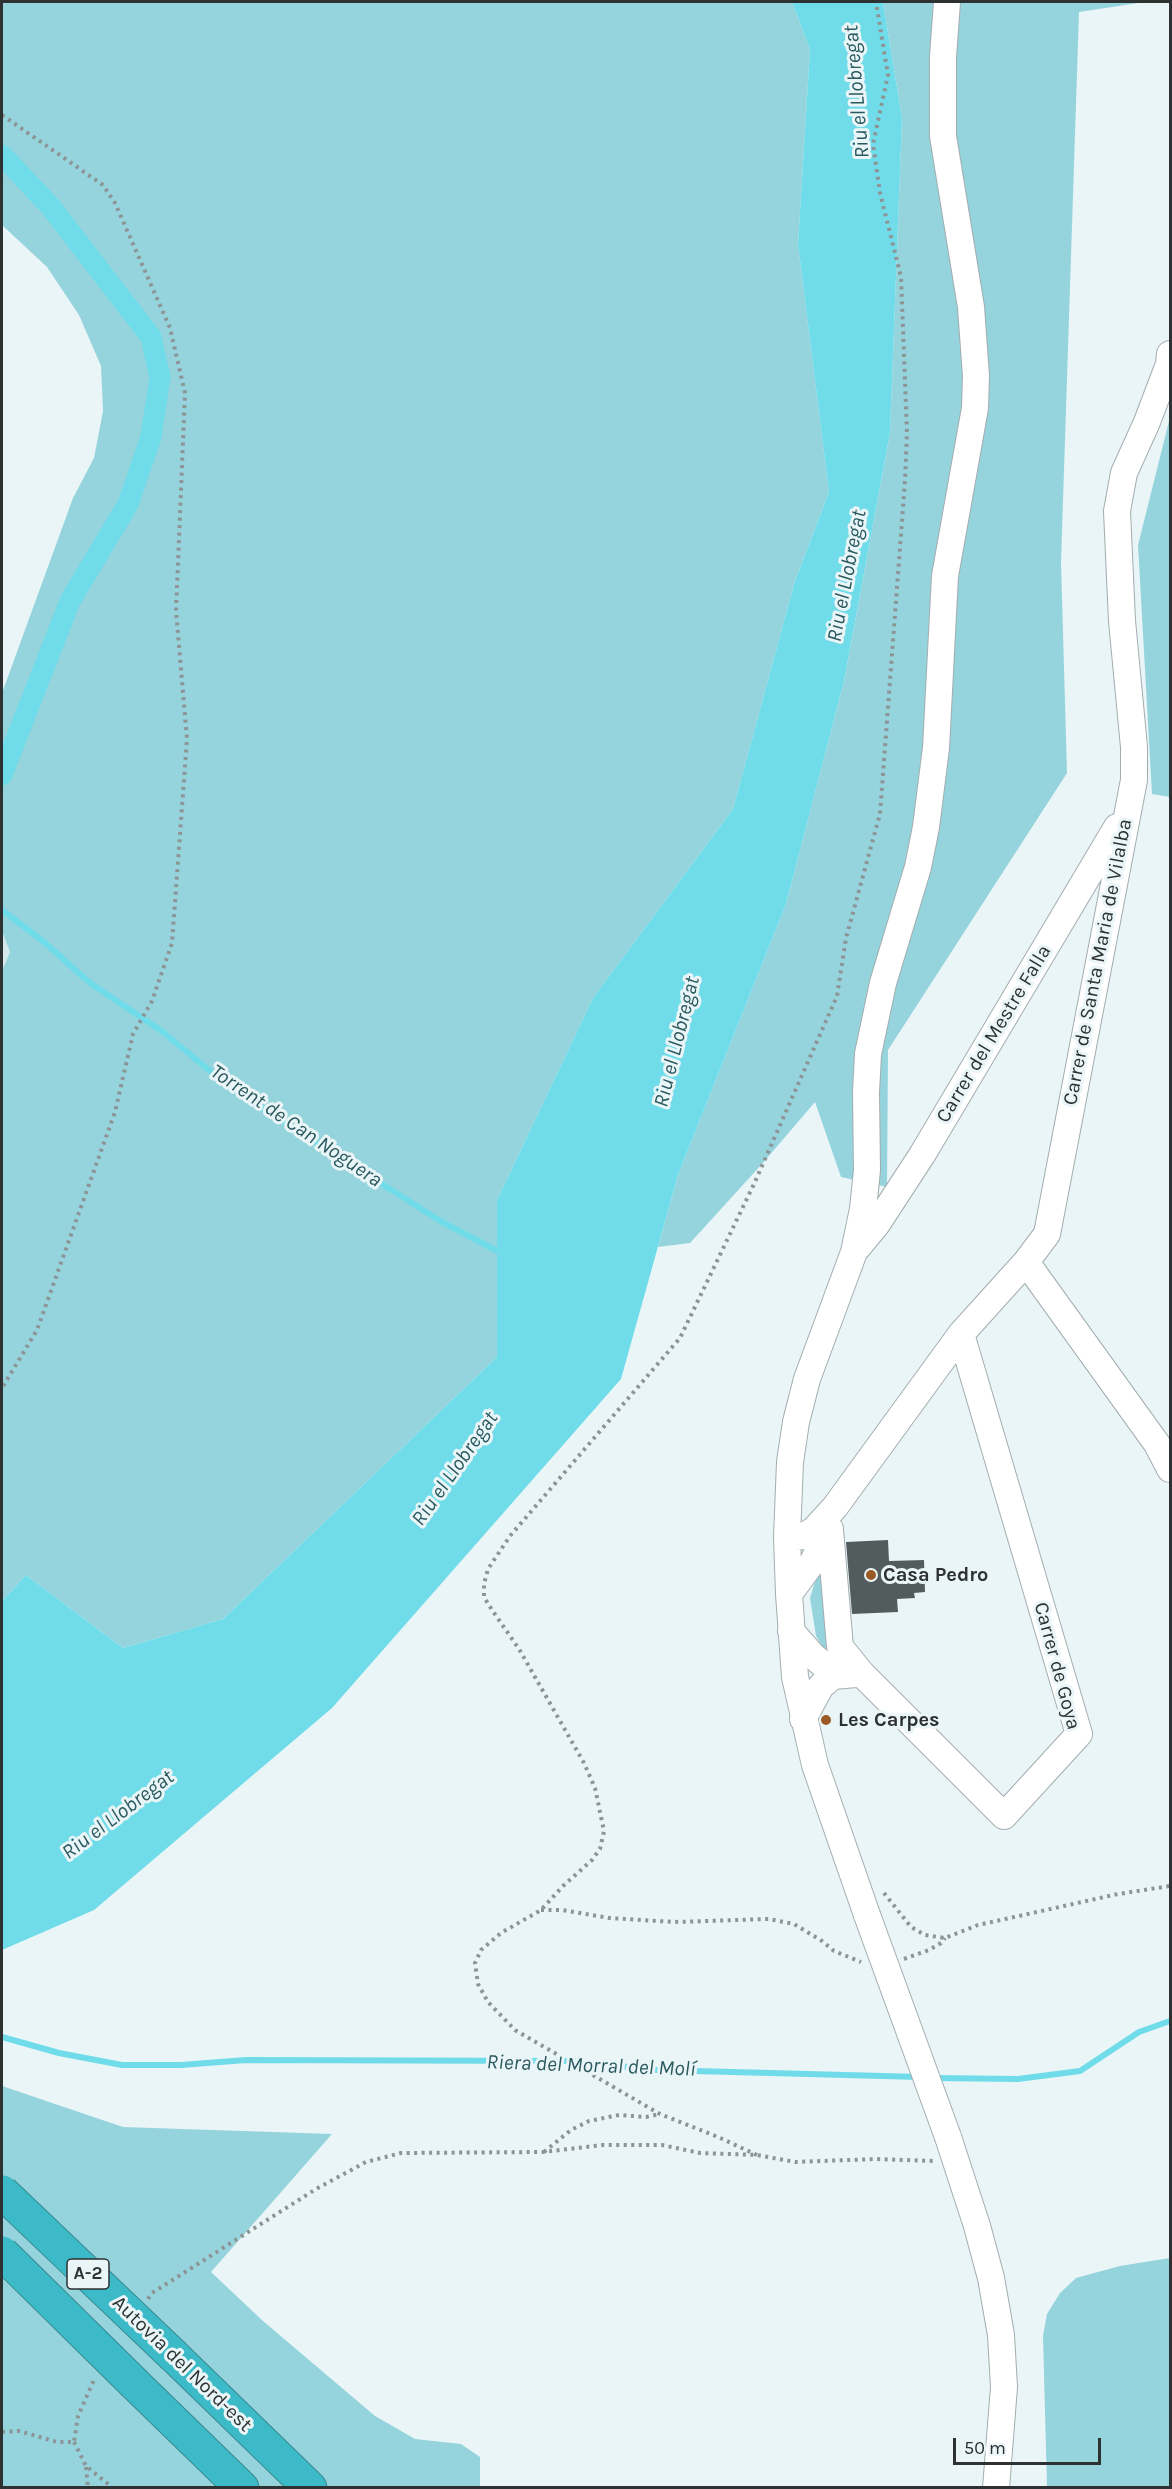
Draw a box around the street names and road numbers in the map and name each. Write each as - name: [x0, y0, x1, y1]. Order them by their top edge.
- street label: Carrer de Santa Maria de Vilalba: [1058, 817, 1138, 1107]
- street label: Carrer del Mestre Falla: [931, 941, 1057, 1127]
- street label: Carrer de Goya: [1028, 1600, 1086, 1732]
- road number: A-2: [67, 2259, 109, 2289]
- street label: Autovia del Nord-est: [107, 2291, 257, 2437]

